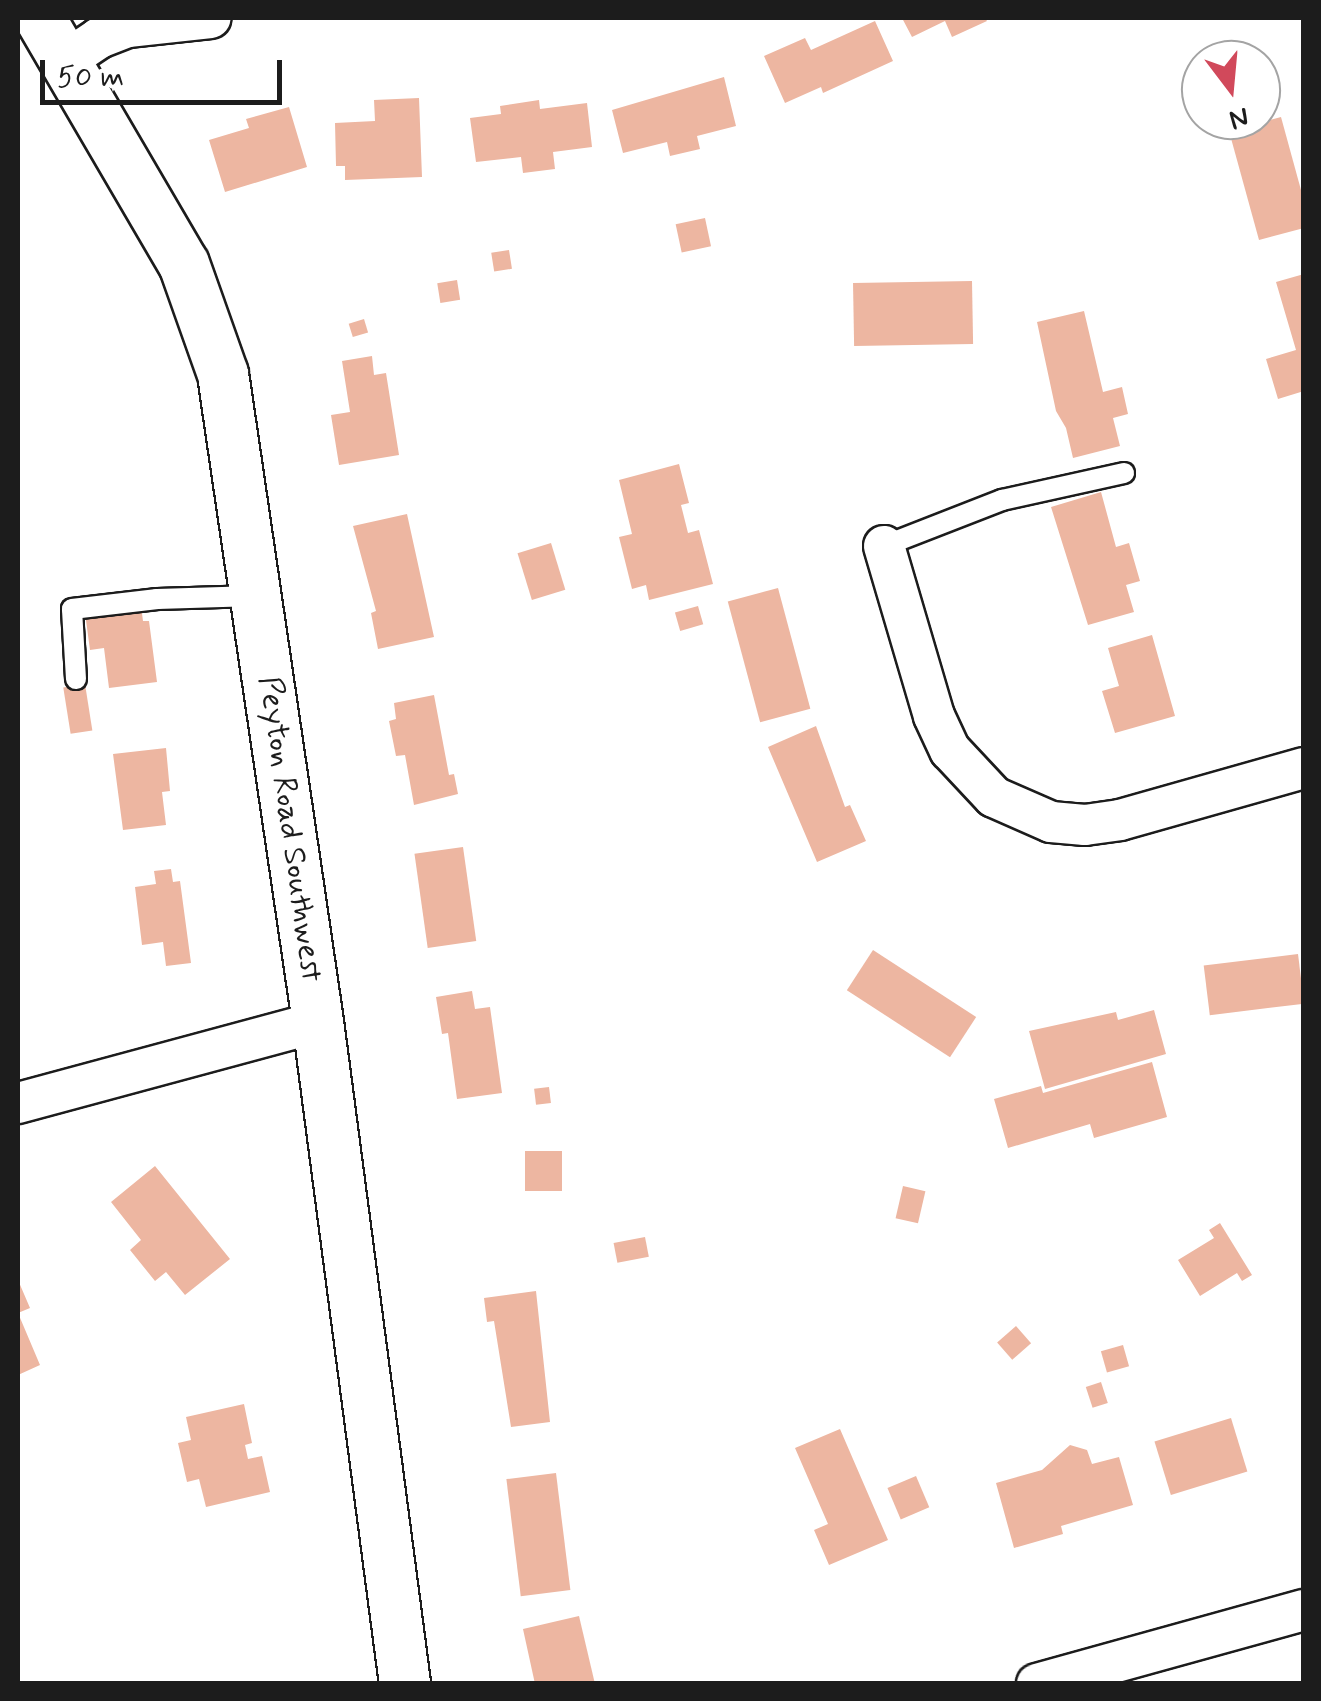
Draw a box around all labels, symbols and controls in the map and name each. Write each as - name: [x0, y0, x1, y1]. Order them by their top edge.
- scale bar: [45, 40, 288, 102]
- north arrow: [1181, 40, 1281, 140]
- text: 50 m: [57, 58, 124, 97]
- text: N: [1225, 97, 1253, 138]
- street label: Peyton Road Southwest: [250, 677, 330, 981]

